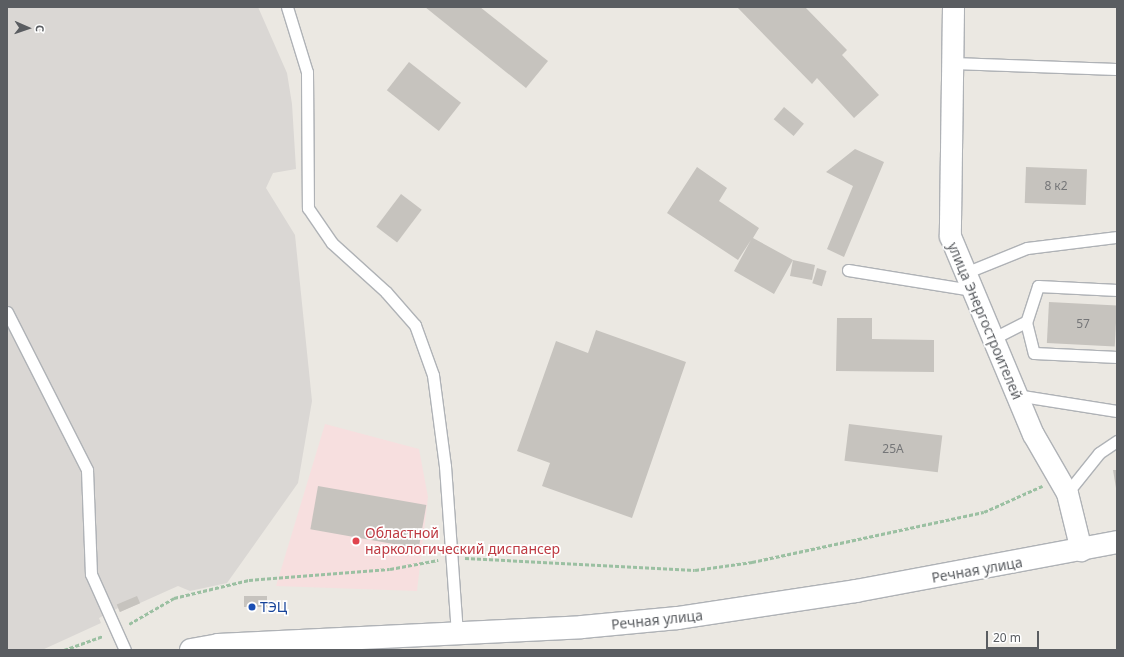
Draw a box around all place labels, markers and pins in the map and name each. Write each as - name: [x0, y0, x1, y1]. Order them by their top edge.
- place label: Областной наркологический диспансер: [365, 525, 560, 558]
- marker: Областной наркологический диспансер: [350, 535, 362, 547]
- place label: ТЭЦ: [260, 599, 287, 615]
- marker: ТЭЦ: [247, 602, 257, 612]

